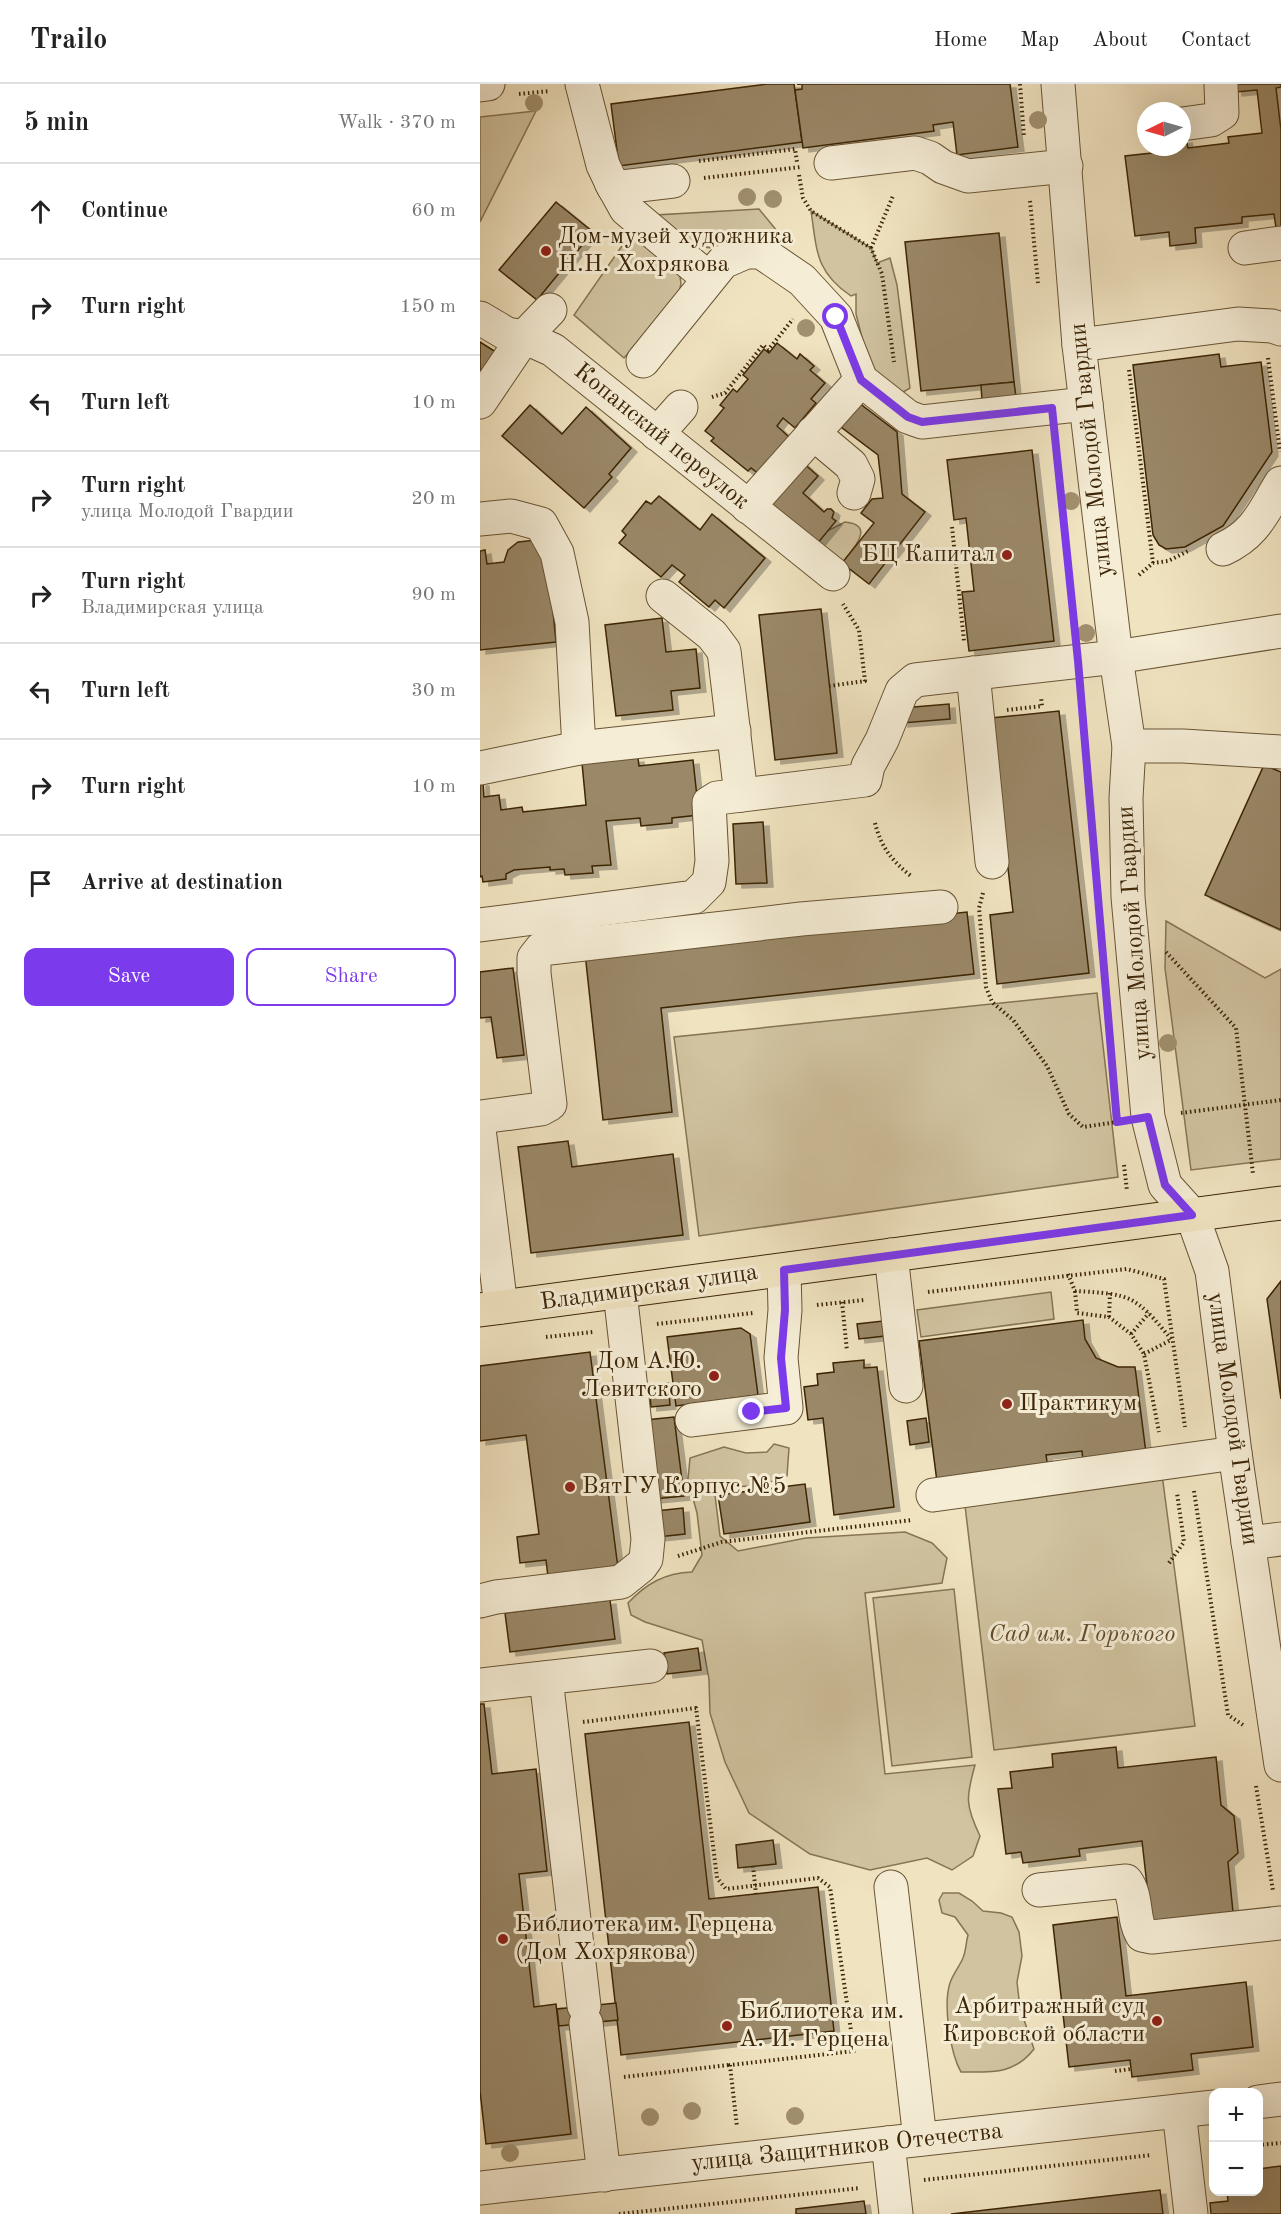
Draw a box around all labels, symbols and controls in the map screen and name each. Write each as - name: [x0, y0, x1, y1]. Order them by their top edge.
- text: Trailo: [30, 27, 107, 55]
- text: Home: [934, 30, 987, 51]
- text: Map: [1020, 30, 1059, 51]
- text: About: [1092, 30, 1148, 51]
- text: Contact: [1181, 30, 1251, 51]
- north arrow: [1137, 102, 1191, 156]
- text: 5 min: [24, 110, 89, 136]
- text: Walk · 370 m: [337, 113, 456, 133]
- icon: ahead: [24, 195, 57, 228]
- text: Continue: [81, 200, 168, 222]
- text: 60 m: [411, 201, 456, 221]
- place label: Дом-музей художника Н.Н. Хохрякова: [558, 225, 793, 277]
- marker: Дом-музей художника Н.Н. Хохрякова: [539, 244, 553, 258]
- icon: right: [24, 291, 57, 324]
- text: Turn right: [81, 296, 185, 318]
- text: 150 m: [400, 297, 456, 317]
- route start: [822, 303, 848, 329]
- street label: улица Молодой Гвардии: [1067, 322, 1117, 578]
- street label: Копанский переулок: [569, 359, 753, 515]
- icon: left: [24, 387, 57, 420]
- text: Turn left: [81, 392, 170, 414]
- text: 10 m: [411, 393, 456, 413]
- text: Turn right: [81, 475, 185, 497]
- icon: right: [24, 483, 57, 516]
- text: 20 m: [411, 489, 456, 509]
- text: улица Молодой Гвардии: [81, 502, 294, 522]
- place label: БЦ Капитал: [861, 543, 995, 567]
- marker: БЦ Капитал: [1000, 548, 1014, 562]
- text: Turn right: [81, 571, 185, 593]
- icon: right: [24, 579, 57, 612]
- text: 90 m: [411, 585, 456, 605]
- text: Владимирская улица: [81, 598, 264, 618]
- icon: left: [24, 675, 57, 708]
- text: Turn left: [81, 680, 170, 702]
- text: 30 m: [411, 681, 456, 701]
- icon: right: [24, 771, 57, 804]
- text: Turn right: [81, 776, 185, 798]
- text: 10 m: [411, 777, 456, 797]
- street label: улица Молодой Гвардии: [1114, 805, 1156, 1061]
- icon: arrive: [24, 867, 57, 900]
- text: Arrive at destination: [81, 872, 283, 894]
- button: Save: [24, 948, 234, 1006]
- button: Share: [246, 948, 456, 1006]
- street label: Владимирская улица: [539, 1261, 759, 1315]
- street label: улица Молодой Гвардии: [1202, 1291, 1262, 1547]
- place label: Дом А.Ю. Левитского: [581, 1350, 702, 1402]
- marker: Дом А.Ю. Левитского: [707, 1369, 721, 1383]
- place label: Практикум: [1019, 1392, 1137, 1416]
- marker: Практикум: [1000, 1397, 1014, 1411]
- route end: [738, 1398, 764, 1424]
- place label: ВятГУ Корпус №5: [582, 1475, 786, 1499]
- marker: ВятГУ Корпус №5: [563, 1480, 577, 1494]
- park label: Сад им. Горького: [989, 1623, 1175, 1647]
- place label: Библиотека им. Герцена (Дом Хохрякова): [515, 1913, 774, 1965]
- marker: Библиотека им. Герцена (Дом Хохрякова): [496, 1932, 510, 1946]
- place label: Арбитражный суд Кировской области: [942, 1995, 1145, 2047]
- place label: Библиотека им. А. И. Герцена: [739, 2000, 904, 2052]
- marker: Арбитражный суд Кировской области: [1150, 2014, 1164, 2028]
- marker: Библиотека им. А. И. Герцена: [720, 2019, 734, 2033]
- map controls: [1209, 2088, 1263, 2196]
- button: +: [1209, 2088, 1263, 2142]
- street label: улица Защитников Отечества: [690, 2120, 1004, 2176]
- button: −: [1209, 2142, 1263, 2196]

